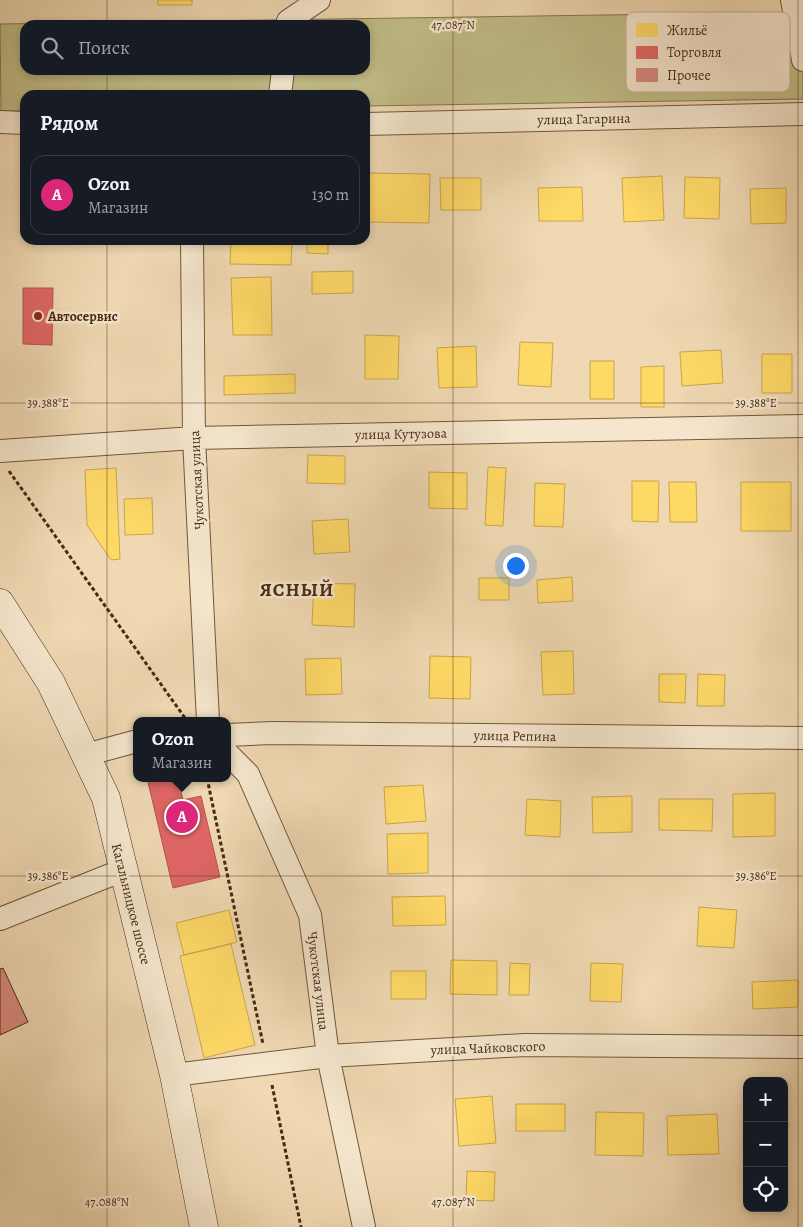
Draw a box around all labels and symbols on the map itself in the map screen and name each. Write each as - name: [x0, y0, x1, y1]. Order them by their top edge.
- legend: [626, 12, 790, 92]
- text: 47.087°N: [431, 17, 475, 33]
- text: Жильё: [667, 21, 707, 40]
- text: Торговля: [667, 43, 722, 62]
- text: Прочее: [667, 66, 711, 85]
- street label: улица Гагарина: [536, 109, 631, 129]
- place label: Автосервис: [47, 307, 118, 326]
- marker: Автосервис: [32, 310, 44, 322]
- text: 39.388°E: [27, 395, 69, 411]
- text: 39.388°E: [735, 395, 777, 411]
- street label: улица Кутузова: [354, 424, 448, 444]
- street label: Чукотская улица: [185, 429, 209, 530]
- your location: [503, 553, 529, 579]
- district label: ЯСНЫЙ: [260, 577, 334, 603]
- street label: улица Репина: [472, 726, 557, 746]
- pin: A: [166, 798, 198, 836]
- street label: Кагальницкое шоссе: [107, 841, 155, 967]
- text: 39.386°E: [27, 868, 69, 884]
- text: 39.386°E: [735, 868, 777, 884]
- street label: Чукотская улица: [303, 931, 334, 1032]
- street label: улица Чайковского: [429, 1036, 546, 1060]
- text: 47.088°N: [85, 1194, 130, 1210]
- text: 47.087°N: [431, 1194, 475, 1210]

